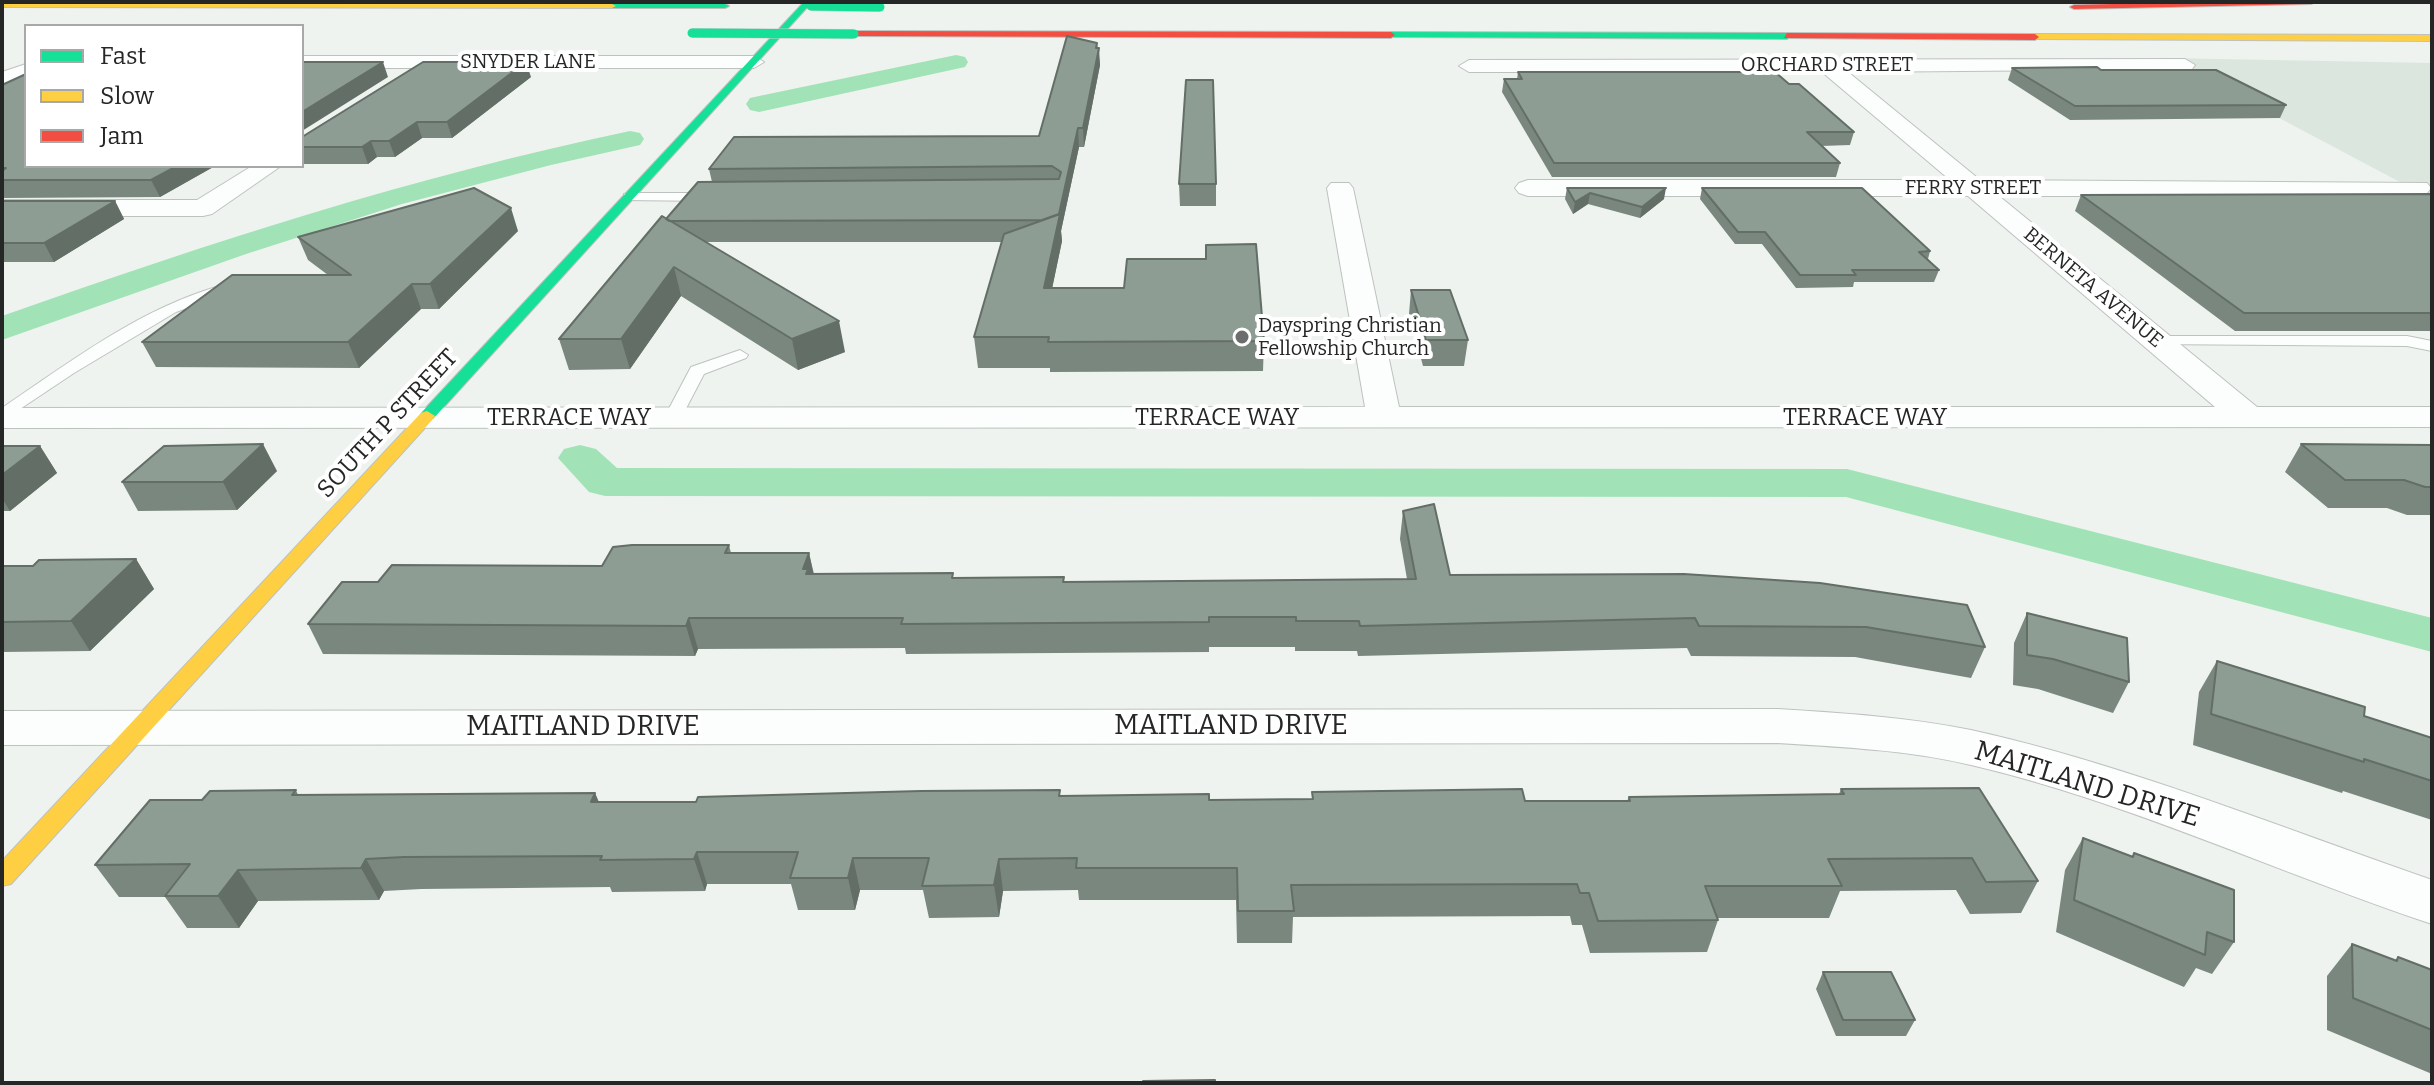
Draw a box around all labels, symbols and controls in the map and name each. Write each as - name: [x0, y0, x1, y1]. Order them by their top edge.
- legend: [24, 24, 304, 168]
- text: Fast: [100, 42, 146, 70]
- street label: SNYDER LANE: [460, 50, 596, 74]
- street label: ORCHARD STREET: [1741, 53, 1913, 77]
- text: Slow: [100, 82, 154, 110]
- text: Jam: [100, 122, 143, 150]
- street label: FERRY STREET: [1905, 176, 2041, 200]
- street label: BERNETA AVENUE: [2018, 223, 2168, 353]
- place label: Dayspring Christian Fellowship Church: [1258, 314, 1442, 361]
- marker: Dayspring Christian Fellowship Church: [1233, 328, 1251, 346]
- street label: SOUTH P STREET: [312, 344, 464, 504]
- street label: TERRACE WAY: [487, 404, 651, 432]
- street label: TERRACE WAY: [1135, 404, 1299, 432]
- street label: TERRACE WAY: [1783, 404, 1947, 432]
- street label: MAITLAND DRIVE: [1114, 709, 1348, 743]
- street label: MAITLAND DRIVE: [466, 710, 700, 744]
- street label: MAITLAND DRIVE: [1970, 735, 2204, 835]

